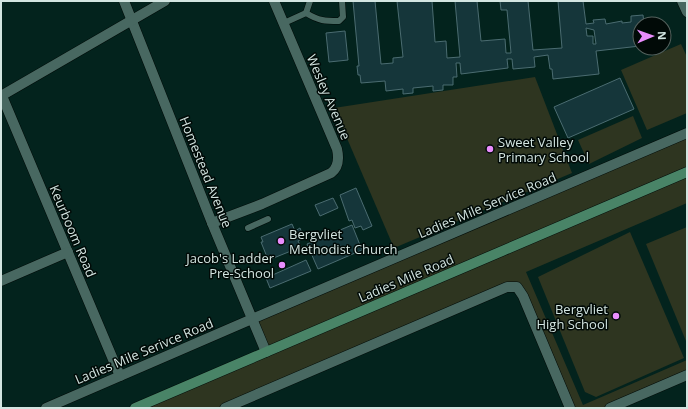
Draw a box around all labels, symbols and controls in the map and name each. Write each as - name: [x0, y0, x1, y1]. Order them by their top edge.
- north arrow: [632, 16, 672, 56]
- text: N: [655, 31, 670, 40]
- street label: Wesley Avenue: [303, 51, 355, 143]
- street label: Homestead Avenue: [175, 114, 237, 230]
- place label: Sweet Valley Primary School: [498, 133, 589, 166]
- marker: Sweet Valley Primary School: [485, 144, 495, 154]
- street label: Ladies Mile Service Road: [415, 168, 559, 242]
- street label: Keurboom Road: [45, 182, 101, 280]
- place label: Bergvliet Methodist Church: [289, 225, 398, 258]
- marker: Bergvliet Methodist Church: [276, 236, 286, 246]
- place label: Jacob's Ladder Pre-School: [184, 249, 275, 282]
- street label: Ladies Mile Road: [356, 250, 456, 306]
- marker: Jacob's Ladder Pre-School: [277, 260, 287, 270]
- place label: Bergvliet High School: [536, 300, 608, 333]
- marker: Bergvliet High School: [611, 311, 621, 321]
- street label: Ladies Mile Serivce Road: [72, 314, 216, 388]

